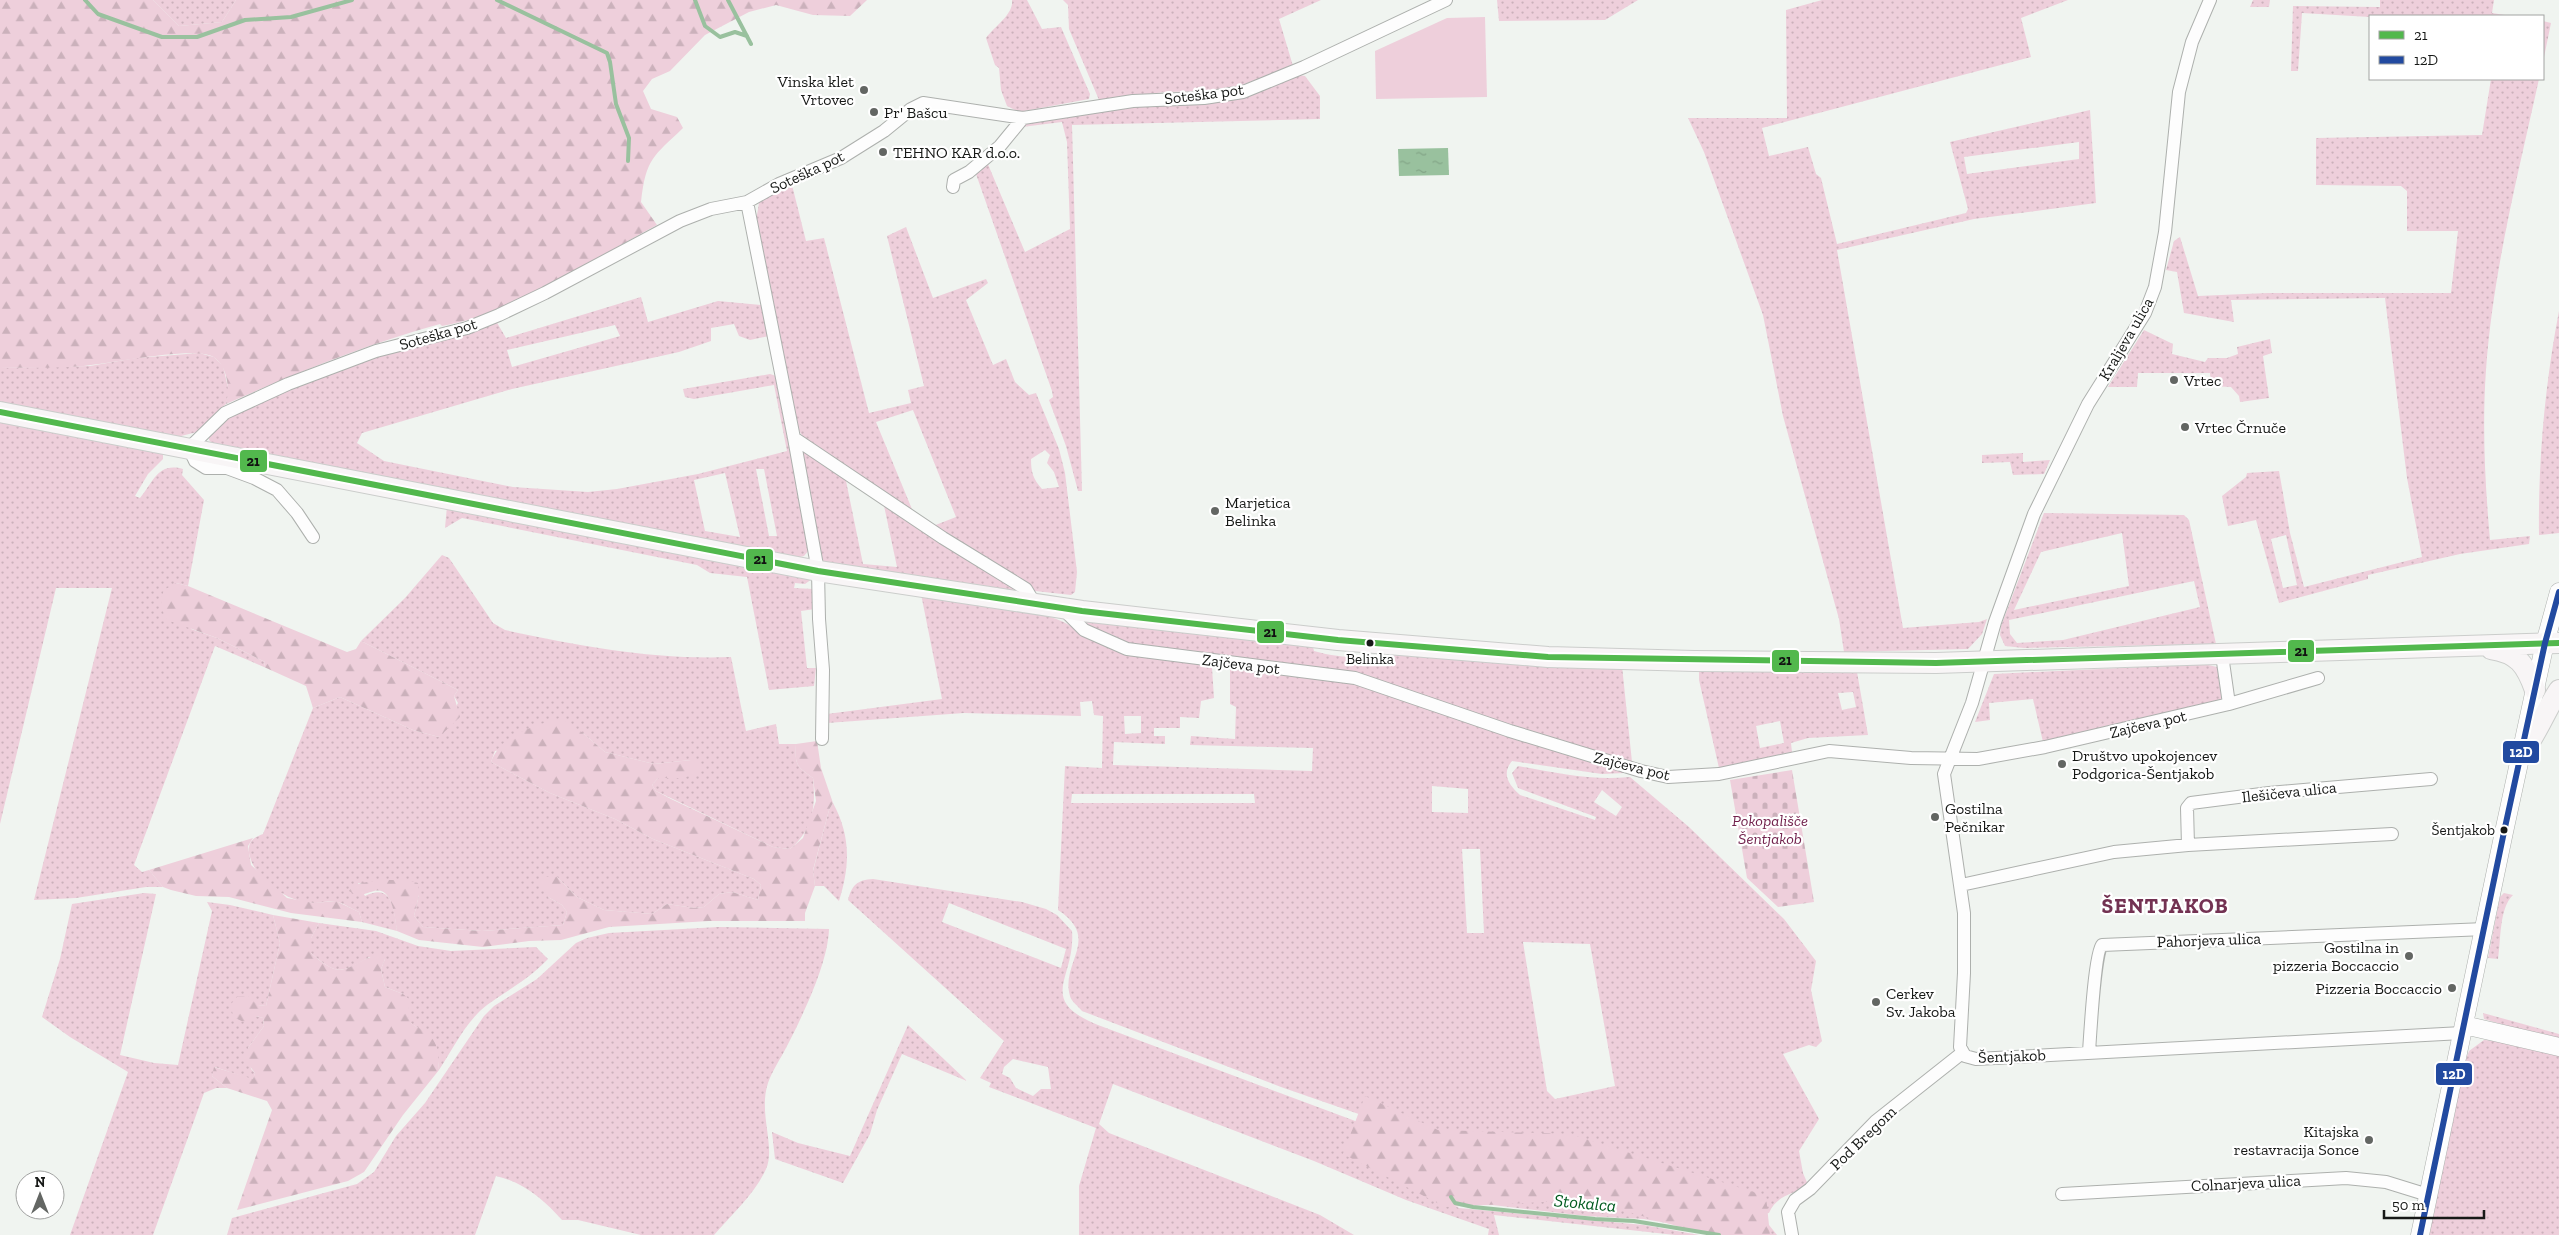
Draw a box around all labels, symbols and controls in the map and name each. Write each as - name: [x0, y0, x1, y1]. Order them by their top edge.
- legend: [2369, 15, 2544, 80]
- text: 21: [2414, 26, 2428, 44]
- text: 12D: [2414, 51, 2438, 69]
- place label: Vinska klet Vrtovec: [777, 72, 854, 109]
- street label: Soteška pot: [1163, 80, 1245, 108]
- marker: Vinska klet Vrtovec: [858, 84, 870, 96]
- place label: Pr' Bašcu: [884, 103, 947, 122]
- marker: Pr' Bašcu: [868, 106, 880, 118]
- place label: TEHNO KAR d.o.o.: [893, 143, 1020, 162]
- street label: Soteška pot: [767, 146, 847, 197]
- marker: TEHNO KAR d.o.o.: [877, 146, 889, 158]
- street label: Kraljeva ulica: [2095, 294, 2158, 384]
- street label: Soteška pot: [397, 314, 479, 354]
- place label: Vrtec: [2183, 371, 2221, 390]
- marker: Vrtec: [2168, 374, 2180, 386]
- place label: Vrtec Črnuče: [2194, 418, 2286, 437]
- marker: Vrtec Črnuče: [2179, 421, 2191, 433]
- line badge: 21: [239, 449, 268, 473]
- text: 21: [246, 453, 260, 470]
- place label: Marjetica Belinka: [1225, 493, 1291, 530]
- marker: Marjetica Belinka: [1209, 505, 1221, 517]
- line badge: 21: [745, 548, 774, 572]
- text: 21: [753, 551, 767, 568]
- line badge: 21: [1256, 620, 1285, 644]
- text: 21: [1263, 624, 1277, 641]
- marker: Belinka: [1365, 638, 1375, 648]
- line badge: 21: [2287, 639, 2315, 663]
- text: 21: [2294, 643, 2308, 660]
- line badge: 21: [1771, 649, 1800, 673]
- street label: Zajčeva pot: [1201, 650, 1281, 678]
- place label: Belinka: [1346, 650, 1394, 668]
- text: 21: [1778, 652, 1792, 669]
- street label: Zajčeva pot: [2108, 706, 2188, 742]
- line badge: 12D: [2502, 740, 2540, 764]
- text: 12D: [2510, 744, 2533, 761]
- place label: Društvo upokojencev Podgorica-Šentjakob: [2072, 746, 2217, 783]
- street label: Zajčeva pot: [1592, 747, 1672, 785]
- marker: Društvo upokojencev Podgorica-Šentjakob: [2056, 758, 2068, 770]
- street label: Ilešičeva ulica: [2241, 778, 2338, 806]
- place label: Gostilna Pečnikar: [1945, 799, 2005, 836]
- park label: Pokopališče Šentjakob: [1732, 811, 1808, 848]
- marker: Gostilna Pečnikar: [1929, 811, 1941, 823]
- place label: Šentjakob: [2432, 821, 2495, 839]
- marker: Šentjakob: [2499, 825, 2509, 835]
- district label: ŠENTJAKOB: [2102, 893, 2228, 918]
- street label: Pahorjeva ulica: [2157, 929, 2262, 951]
- place label: Gostilna in pizzeria Boccaccio: [2273, 938, 2400, 975]
- marker: Gostilna in pizzeria Boccaccio: [2403, 950, 2415, 962]
- place label: Pizzeria Boccaccio: [2316, 979, 2442, 998]
- marker: Pizzeria Boccaccio: [2446, 982, 2458, 994]
- place label: Cerkev Sv. Jakoba: [1886, 984, 1956, 1021]
- marker: Cerkev Sv. Jakoba: [1870, 996, 1882, 1008]
- street label: Šentjakob: [1978, 1045, 2046, 1067]
- line badge: 12D: [2435, 1062, 2473, 1086]
- text: 12D: [2443, 1066, 2466, 1083]
- street label: Pod Bregom: [1826, 1102, 1900, 1174]
- place label: Kitajska restavracija Sonce: [2234, 1122, 2359, 1159]
- marker: Kitajska restavracija Sonce: [2363, 1134, 2375, 1146]
- north arrow: [15, 1170, 65, 1220]
- street label: Colnarjeva ulica: [2191, 1171, 2302, 1195]
- text: N: [35, 1174, 46, 1191]
- scale bar: [2384, 1188, 2484, 1220]
- water label: Stokalca: [1553, 1189, 1617, 1217]
- text: 50 m: [2392, 1196, 2425, 1214]

